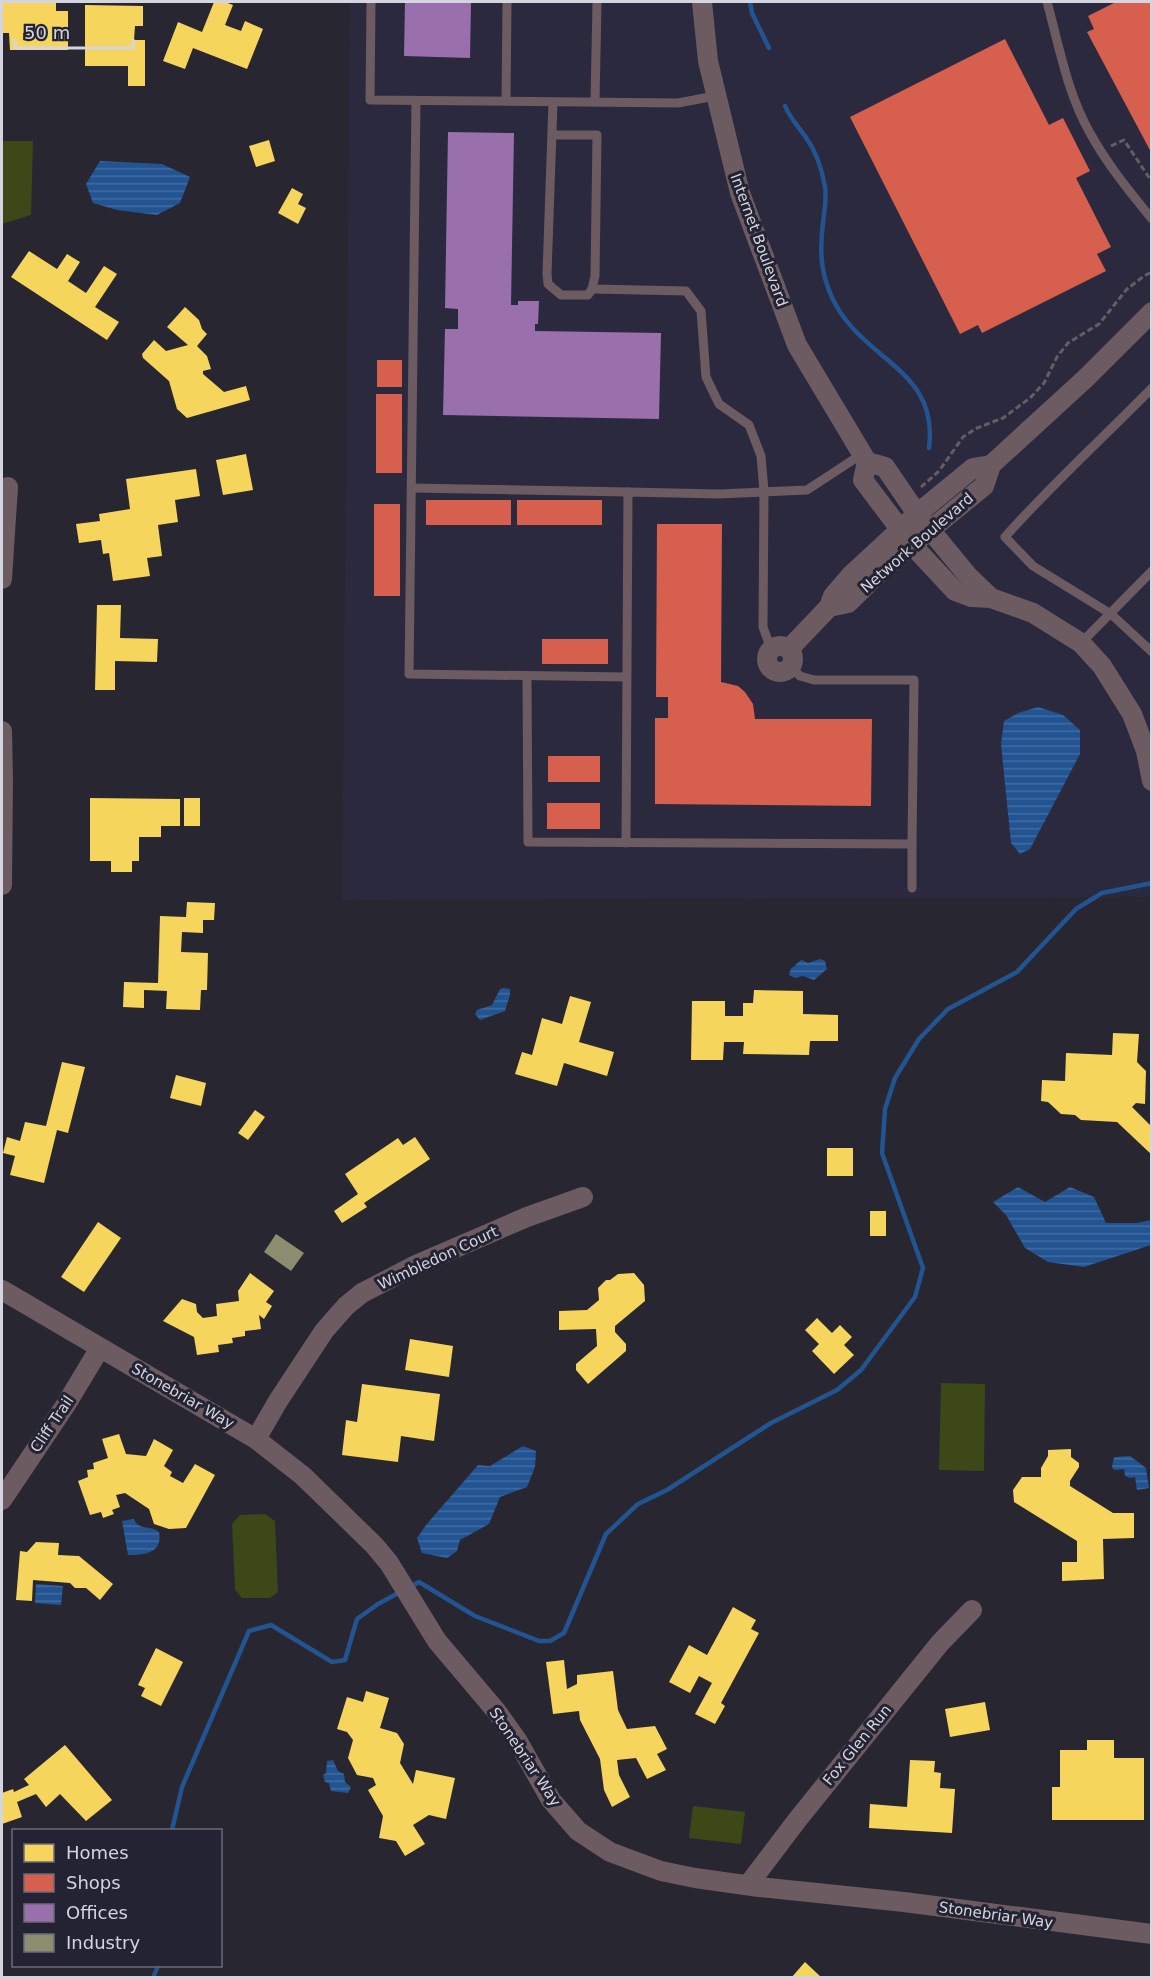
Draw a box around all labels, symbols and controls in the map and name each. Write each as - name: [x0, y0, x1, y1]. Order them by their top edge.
- scale bar: [15, 12, 134, 50]
- text: 50 m: [24, 22, 70, 43]
- street label: Internet Boulevard: [727, 171, 791, 309]
- street label: Network Boulevard: [857, 489, 977, 597]
- street label: Wimbledon Court: [375, 1222, 501, 1294]
- street label: Stonebriar Way: [129, 1359, 238, 1433]
- street label: Cliff Trail: [26, 1392, 78, 1456]
- street label: Fox Glen Run: [819, 1701, 895, 1789]
- street label: Stonebriar Way: [485, 1704, 565, 1810]
- legend: [12, 1829, 222, 1967]
- text: Homes: [66, 1842, 129, 1863]
- text: Shops: [66, 1872, 121, 1893]
- street label: Stonebriar Way: [938, 1898, 1054, 1932]
- text: Offices: [66, 1902, 128, 1923]
- text: Industry: [66, 1932, 140, 1953]

